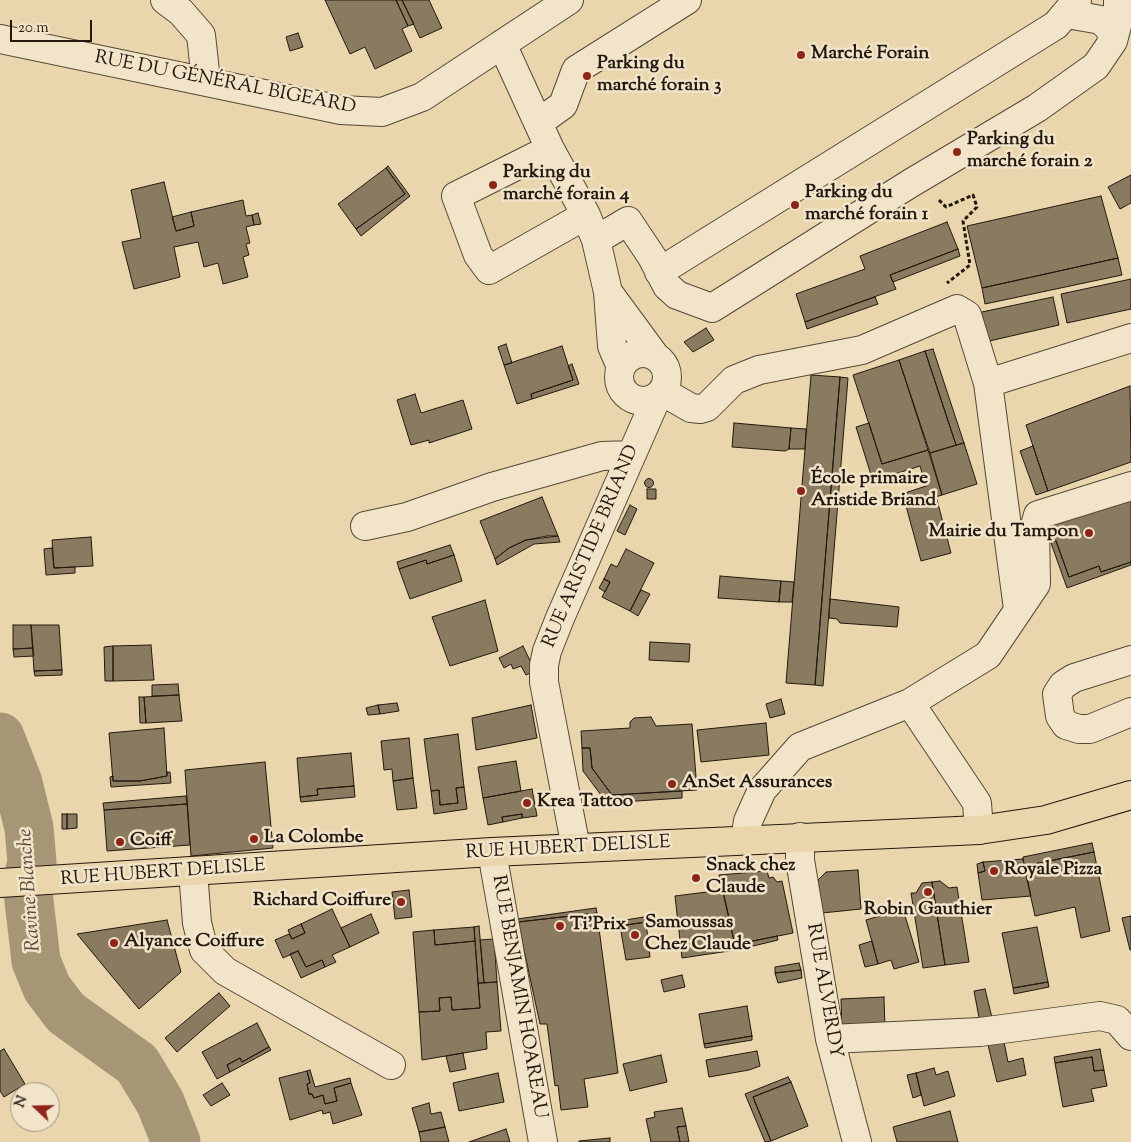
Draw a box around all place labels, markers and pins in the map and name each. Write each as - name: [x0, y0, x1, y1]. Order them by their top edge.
- place label: Marché Forain: [811, 44, 930, 66]
- marker: Marché Forain: [795, 49, 807, 61]
- place label: Parking du marché forain 3: [597, 54, 721, 98]
- marker: Parking du marché forain 3: [581, 70, 593, 82]
- place label: Parking du marché forain 2: [967, 130, 1093, 174]
- marker: Parking du marché forain 2: [951, 146, 963, 158]
- place label: Parking du marché forain 4: [503, 163, 629, 207]
- marker: Parking du marché forain 4: [487, 179, 499, 191]
- place label: Parking du marché forain 1: [805, 183, 928, 227]
- marker: Parking du marché forain 1: [789, 199, 801, 211]
- place label: École primaire Aristide Briand: [811, 469, 936, 513]
- marker: École primaire Aristide Briand: [795, 485, 807, 497]
- place label: Mairie du Tampon: [928, 522, 1079, 544]
- marker: Mairie du Tampon: [1083, 527, 1095, 539]
- place label: AnSet Assurances: [682, 773, 832, 795]
- marker: AnSet Assurances: [666, 778, 678, 790]
- place label: Krea Tattoo: [537, 792, 633, 814]
- marker: Krea Tattoo: [521, 797, 533, 809]
- place label: La Colombe: [264, 828, 364, 850]
- place label: Coiff: [130, 831, 172, 853]
- marker: La Colombe: [248, 833, 260, 845]
- marker: Coiff: [114, 836, 126, 848]
- place label: Snack chez Claude: [706, 856, 795, 900]
- place label: Royale Pizza: [1004, 860, 1102, 882]
- marker: Royale Pizza: [988, 865, 1000, 877]
- marker: Snack chez Claude: [690, 872, 702, 884]
- marker: Robin Gauthier: [922, 886, 934, 898]
- place label: Richard Coiffure: [253, 891, 391, 913]
- marker: Richard Coiffure: [395, 896, 407, 908]
- place label: Robin Gauthier: [864, 900, 992, 922]
- place label: Samoussas Chez Claude: [645, 913, 751, 957]
- place label: Ti'Prix: [570, 915, 626, 937]
- marker: Ti'Prix: [554, 920, 566, 932]
- marker: Samoussas Chez Claude: [629, 929, 641, 941]
- place label: Alyance Coiffure: [124, 932, 264, 954]
- marker: Alyance Coiffure: [108, 937, 120, 949]

